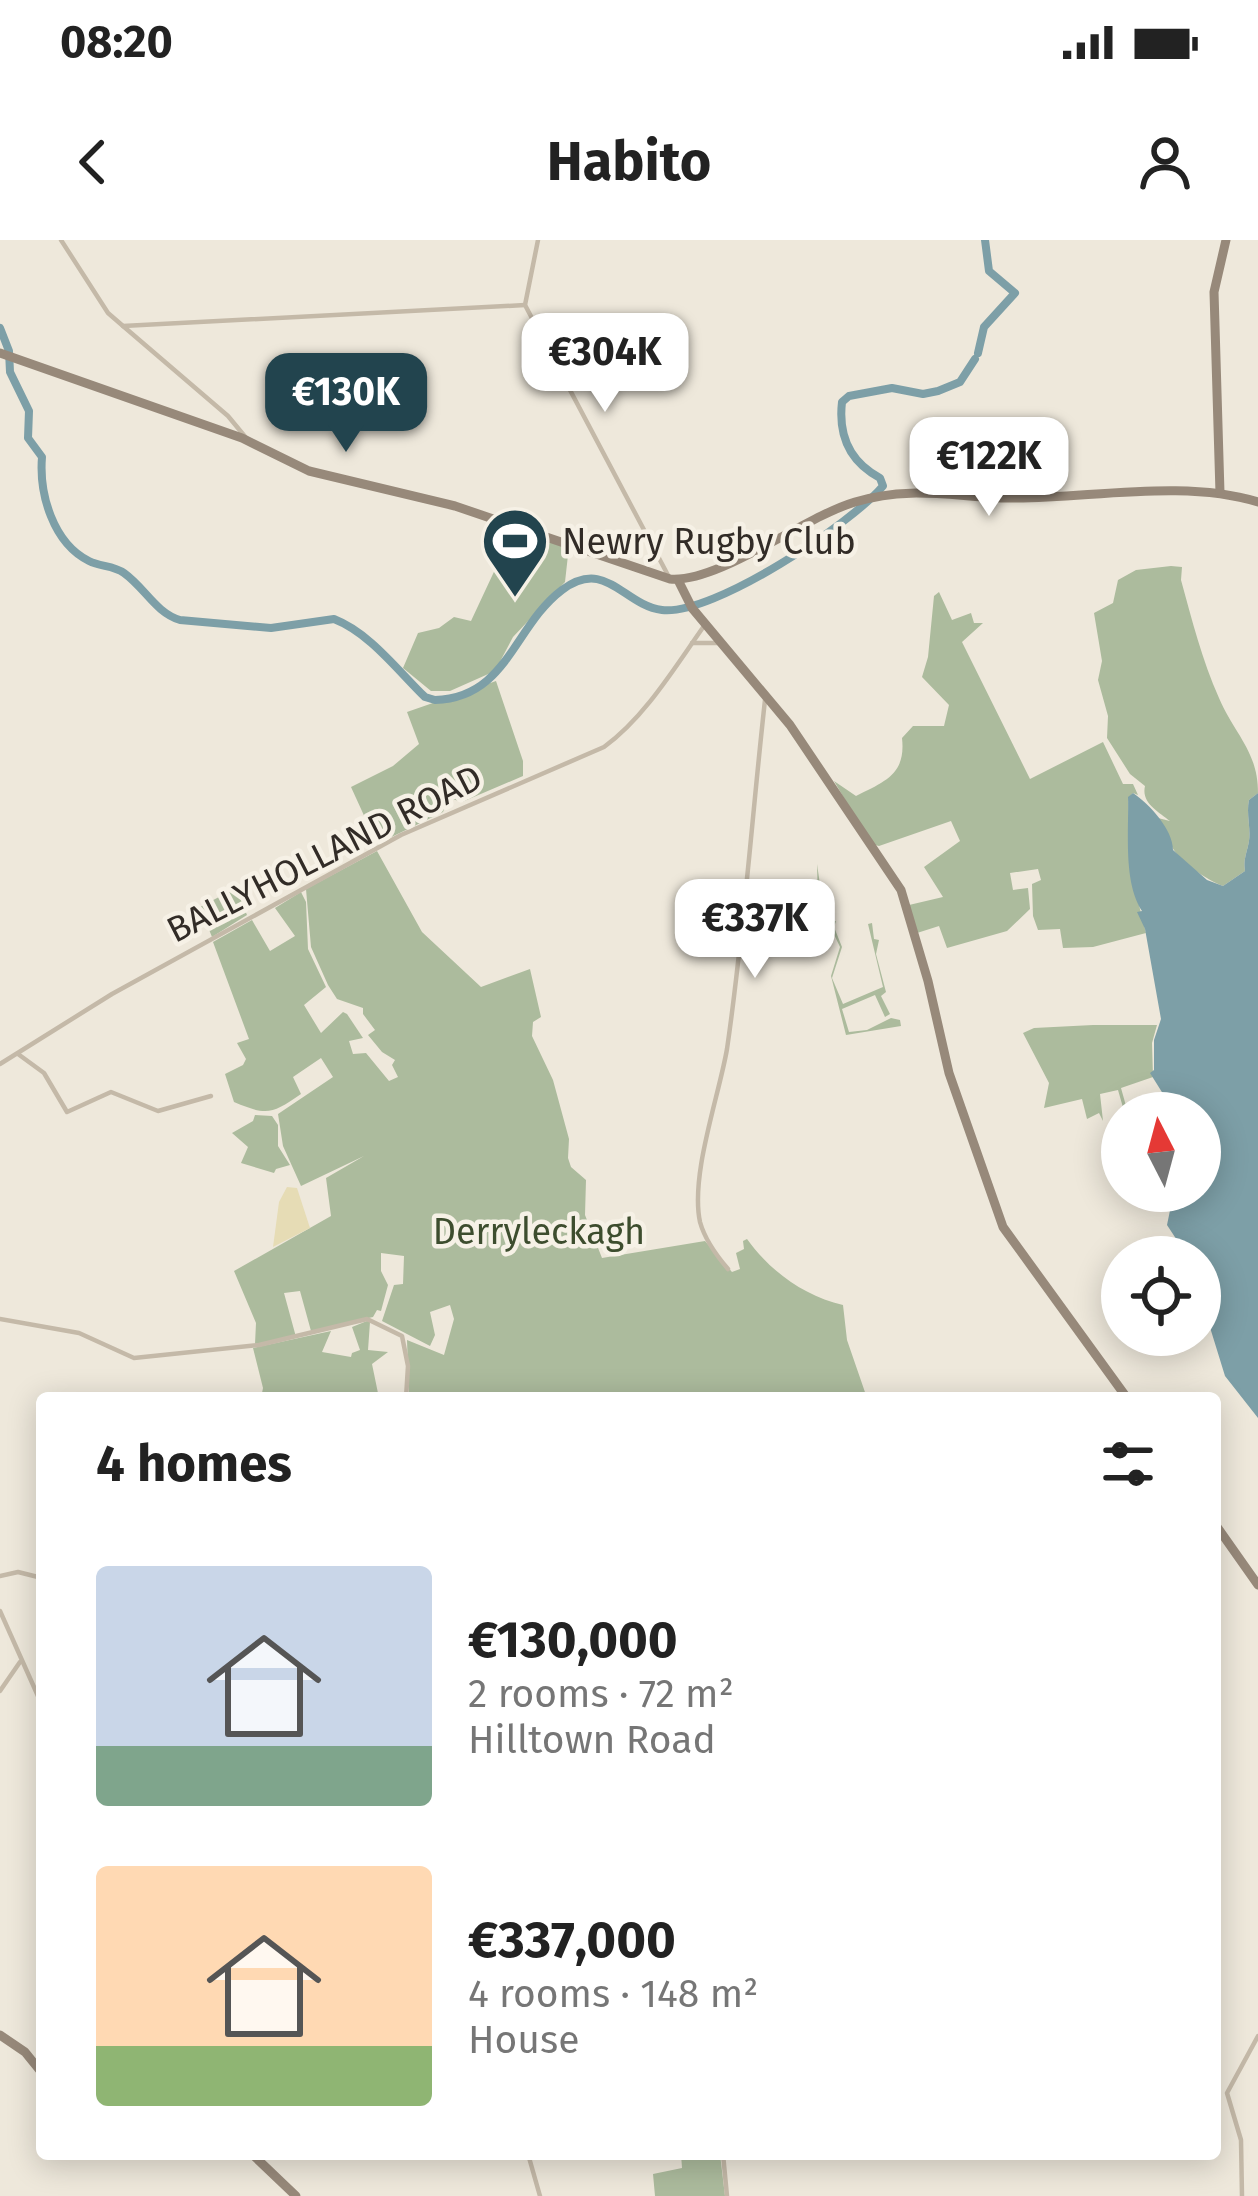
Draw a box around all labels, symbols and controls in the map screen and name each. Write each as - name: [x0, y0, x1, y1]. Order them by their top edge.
- text: 08:20: [60, 15, 173, 69]
- icon: back: [60, 129, 126, 195]
- icon: person: [1132, 129, 1198, 195]
- text: Habito: [547, 130, 711, 194]
- pin: €304K: [521, 313, 689, 415]
- text: €304K: [549, 329, 661, 375]
- pin: €130K: [262, 353, 430, 455]
- text: €130K: [292, 369, 400, 415]
- pin: €122K: [905, 417, 1073, 519]
- text: €122K: [937, 433, 1042, 479]
- sports icon: Newry Rugby Club: [480, 506, 550, 600]
- place label: Newry Rugby Club: [562, 520, 856, 564]
- street label: BALLYHOLLAND ROAD: [160, 755, 489, 952]
- pin: €337K: [671, 879, 839, 981]
- text: €337K: [702, 895, 808, 941]
- north arrow: [1101, 1092, 1221, 1212]
- map controls: [1101, 1092, 1221, 1356]
- park label: Derryleckagh: [433, 1210, 645, 1254]
- button: locate: [1101, 1236, 1221, 1356]
- icon: filters: [1095, 1431, 1161, 1497]
- text: 4 homes: [96, 1433, 292, 1495]
- text: €130,000: [468, 1609, 678, 1671]
- icon: home: [192, 1614, 336, 1758]
- text: 2 rooms · 72 m²: [468, 1671, 734, 1717]
- text: Hilltown Road: [468, 1717, 716, 1763]
- text: €337,000: [468, 1909, 676, 1971]
- icon: home: [192, 1914, 336, 2058]
- text: 4 rooms · 148 m²: [468, 1971, 758, 2017]
- text: House: [468, 2017, 579, 2063]

